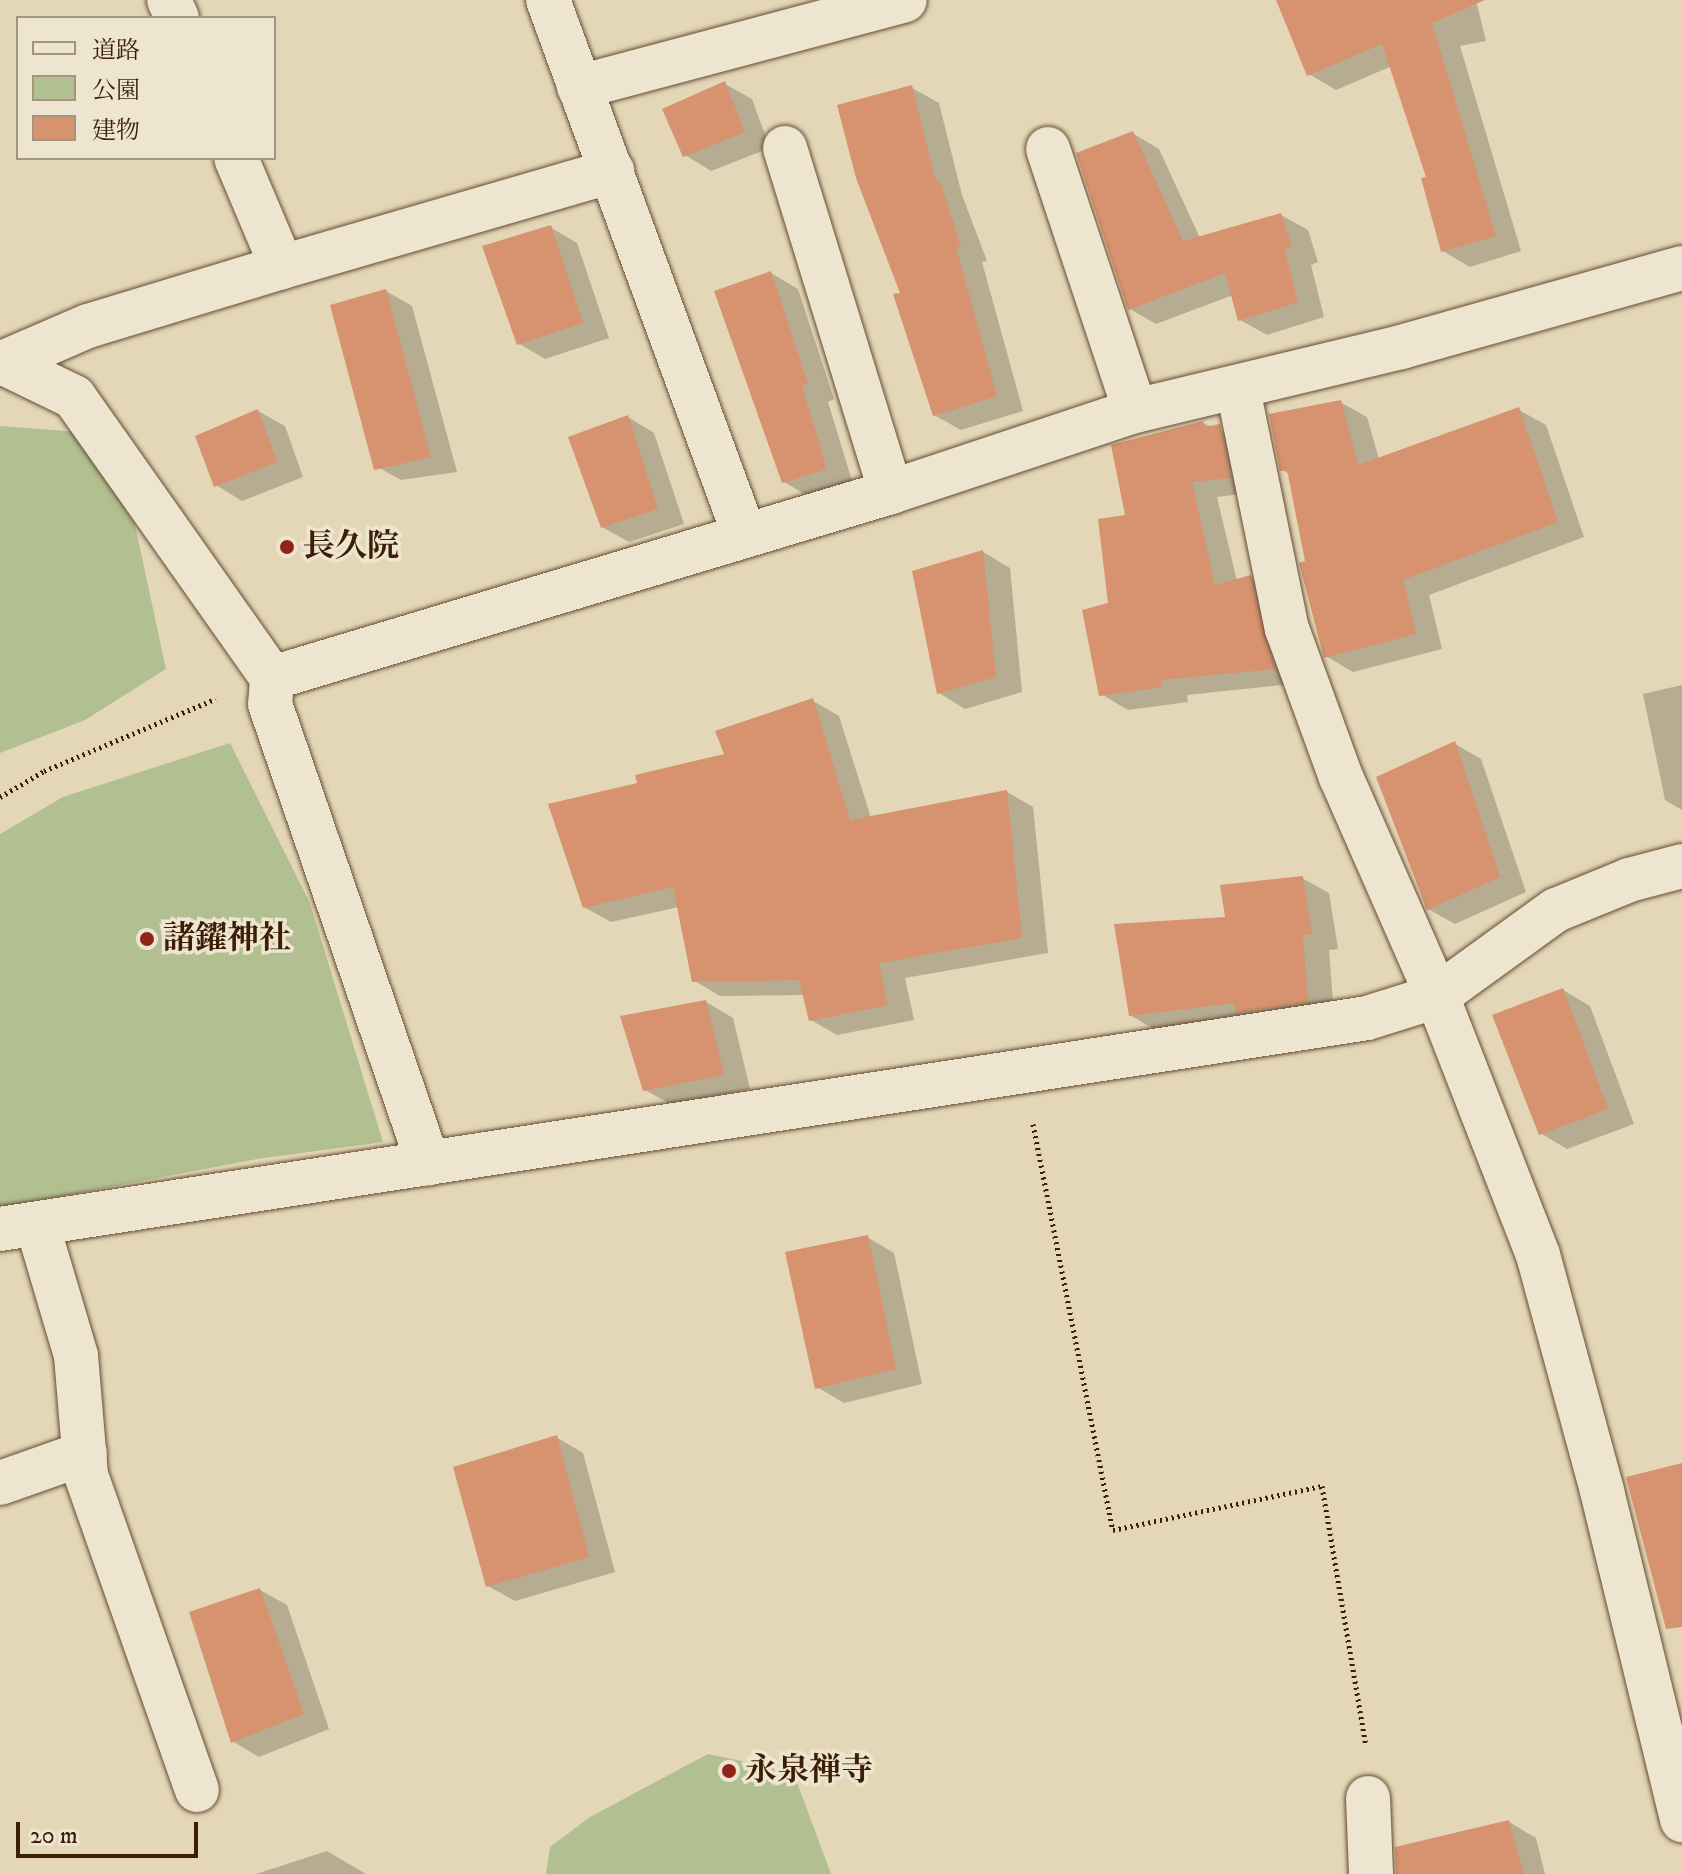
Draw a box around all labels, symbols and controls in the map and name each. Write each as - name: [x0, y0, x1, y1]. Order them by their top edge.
- legend: [16, 16, 276, 160]
- text: 道路: [92, 36, 140, 66]
- text: 公園: [92, 76, 140, 106]
- text: 建物: [92, 116, 140, 146]
- place label: 長久院: [303, 528, 399, 566]
- marker: 長久院: [278, 538, 296, 556]
- place label: 諸鑃神社: [163, 920, 291, 958]
- marker: 諸鑃神社: [138, 930, 156, 948]
- place label: 永泉禅寺: [745, 1752, 873, 1790]
- marker: 永泉禅寺: [720, 1762, 738, 1780]
- scale bar: [20, 1806, 202, 1856]
- text: 20 m: [30, 1821, 78, 1851]

